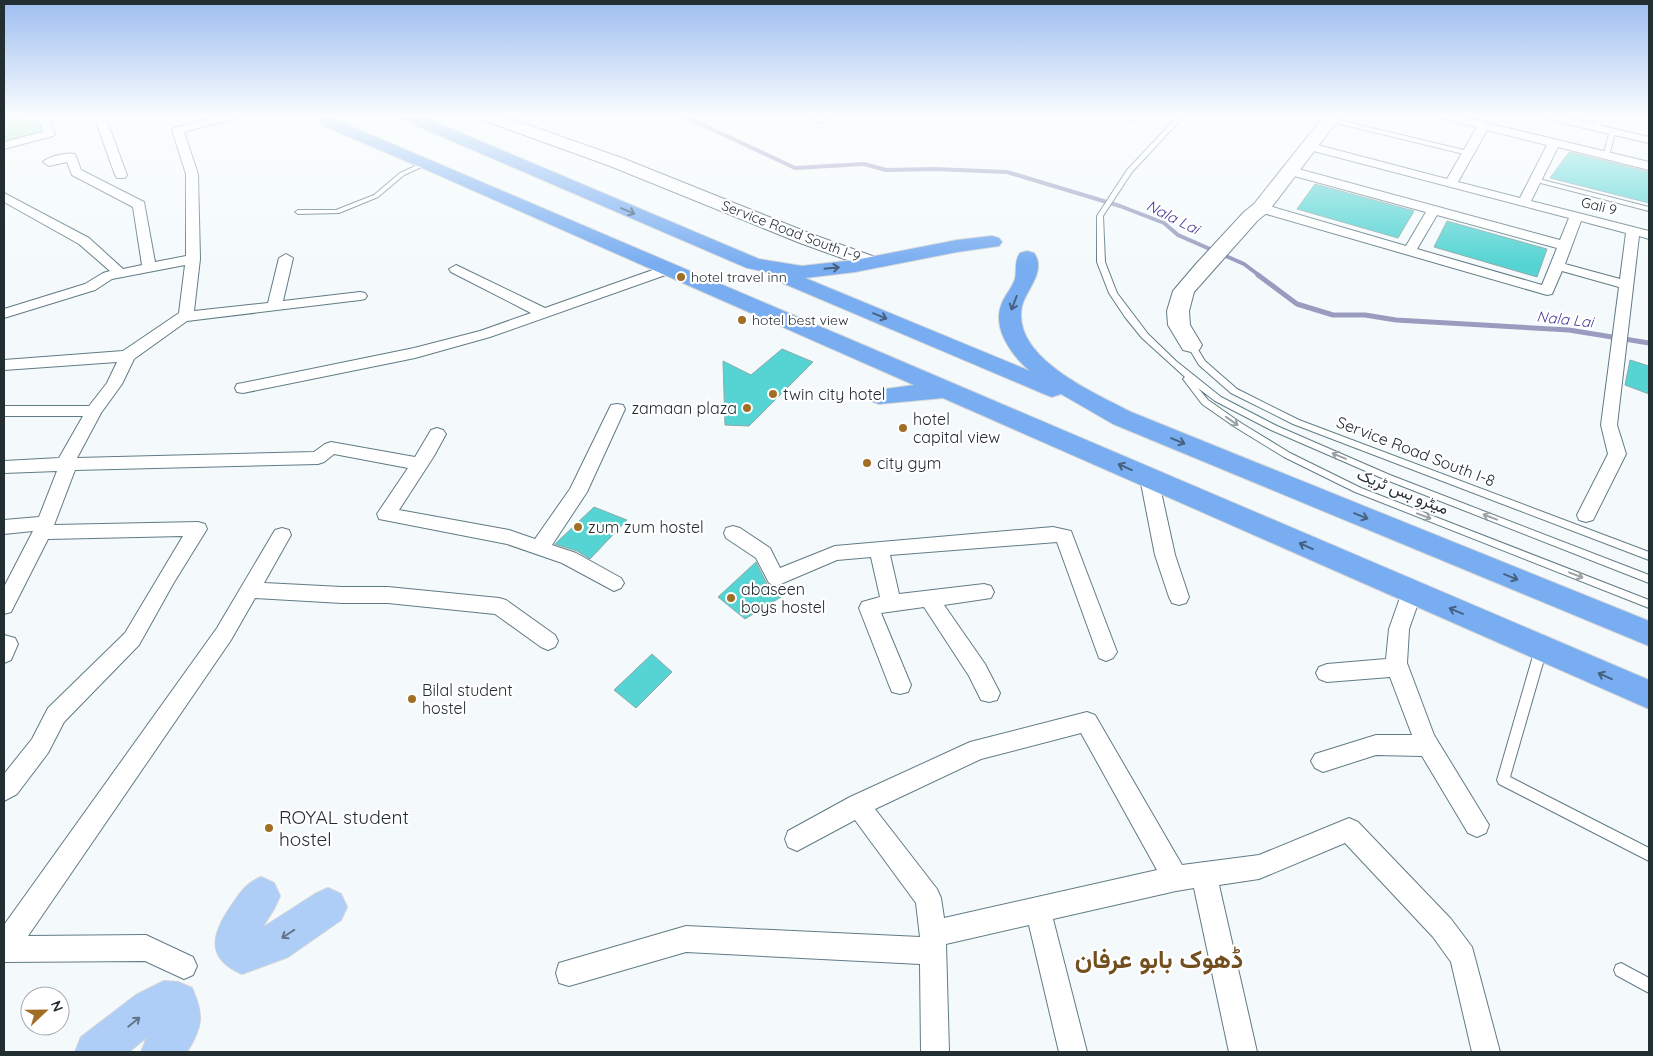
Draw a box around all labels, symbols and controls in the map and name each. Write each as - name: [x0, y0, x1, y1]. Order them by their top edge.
- street label: Gali 9: [1579, 193, 1619, 219]
- street label: Service Road South I-9: [719, 196, 863, 266]
- water label: Nala Lai: [1143, 196, 1204, 239]
- one-way arrow: [620, 207, 636, 216]
- one-way arrow: [824, 263, 840, 273]
- place label: hotel travel inn: [691, 268, 787, 286]
- marker: hotel travel inn: [675, 271, 687, 283]
- one-way arrow: [1009, 295, 1018, 310]
- water label: Nala Lai: [1536, 307, 1596, 332]
- place label: hotel best view: [752, 311, 849, 329]
- one-way arrow: [872, 312, 887, 321]
- marker: hotel best view: [736, 314, 748, 326]
- place label: twin city hotel: [783, 384, 886, 404]
- marker: twin city hotel: [767, 388, 779, 400]
- place label: zamaan plaza: [631, 398, 737, 418]
- marker: zamaan plaza: [741, 402, 753, 414]
- place label: hotel capital view: [913, 409, 1000, 447]
- street label: Service Road South I-8: [1334, 412, 1498, 490]
- one-way arrow: [1225, 416, 1239, 426]
- marker: hotel capital view: [897, 422, 909, 434]
- one-way arrow: [1170, 436, 1185, 446]
- one-way arrow: [1332, 451, 1347, 461]
- place label: city gym: [877, 453, 941, 473]
- marker: city gym: [861, 457, 873, 469]
- one-way arrow: [1118, 462, 1133, 472]
- street label: میٹرو بس ٹریک: [1354, 464, 1452, 519]
- one-way arrow: [1353, 511, 1368, 521]
- one-way arrow: [1483, 512, 1498, 521]
- one-way arrow: [1417, 513, 1432, 522]
- place label: zum zum hostel: [588, 517, 704, 537]
- marker: zum zum hostel: [572, 521, 584, 533]
- one-way arrow: [1299, 541, 1314, 551]
- one-way arrow: [1568, 571, 1583, 580]
- one-way arrow: [1503, 573, 1518, 583]
- place label: abaseen boys hostel: [741, 579, 825, 617]
- marker: abaseen boys hostel: [725, 592, 737, 604]
- one-way arrow: [1448, 605, 1463, 614]
- one-way arrow: [1598, 670, 1613, 680]
- place label: Bilal student hostel: [422, 680, 513, 718]
- marker: Bilal student hostel: [406, 693, 418, 705]
- place label: ROYAL student hostel: [279, 805, 409, 851]
- marker: ROYAL student hostel: [263, 822, 275, 834]
- one-way arrow: [281, 929, 295, 939]
- district label: ڈھوک بابو عرفان: [1075, 943, 1243, 975]
- north arrow: [20, 986, 70, 1036]
- text: N: [47, 998, 67, 1014]
- one-way arrow: [128, 1016, 141, 1027]

